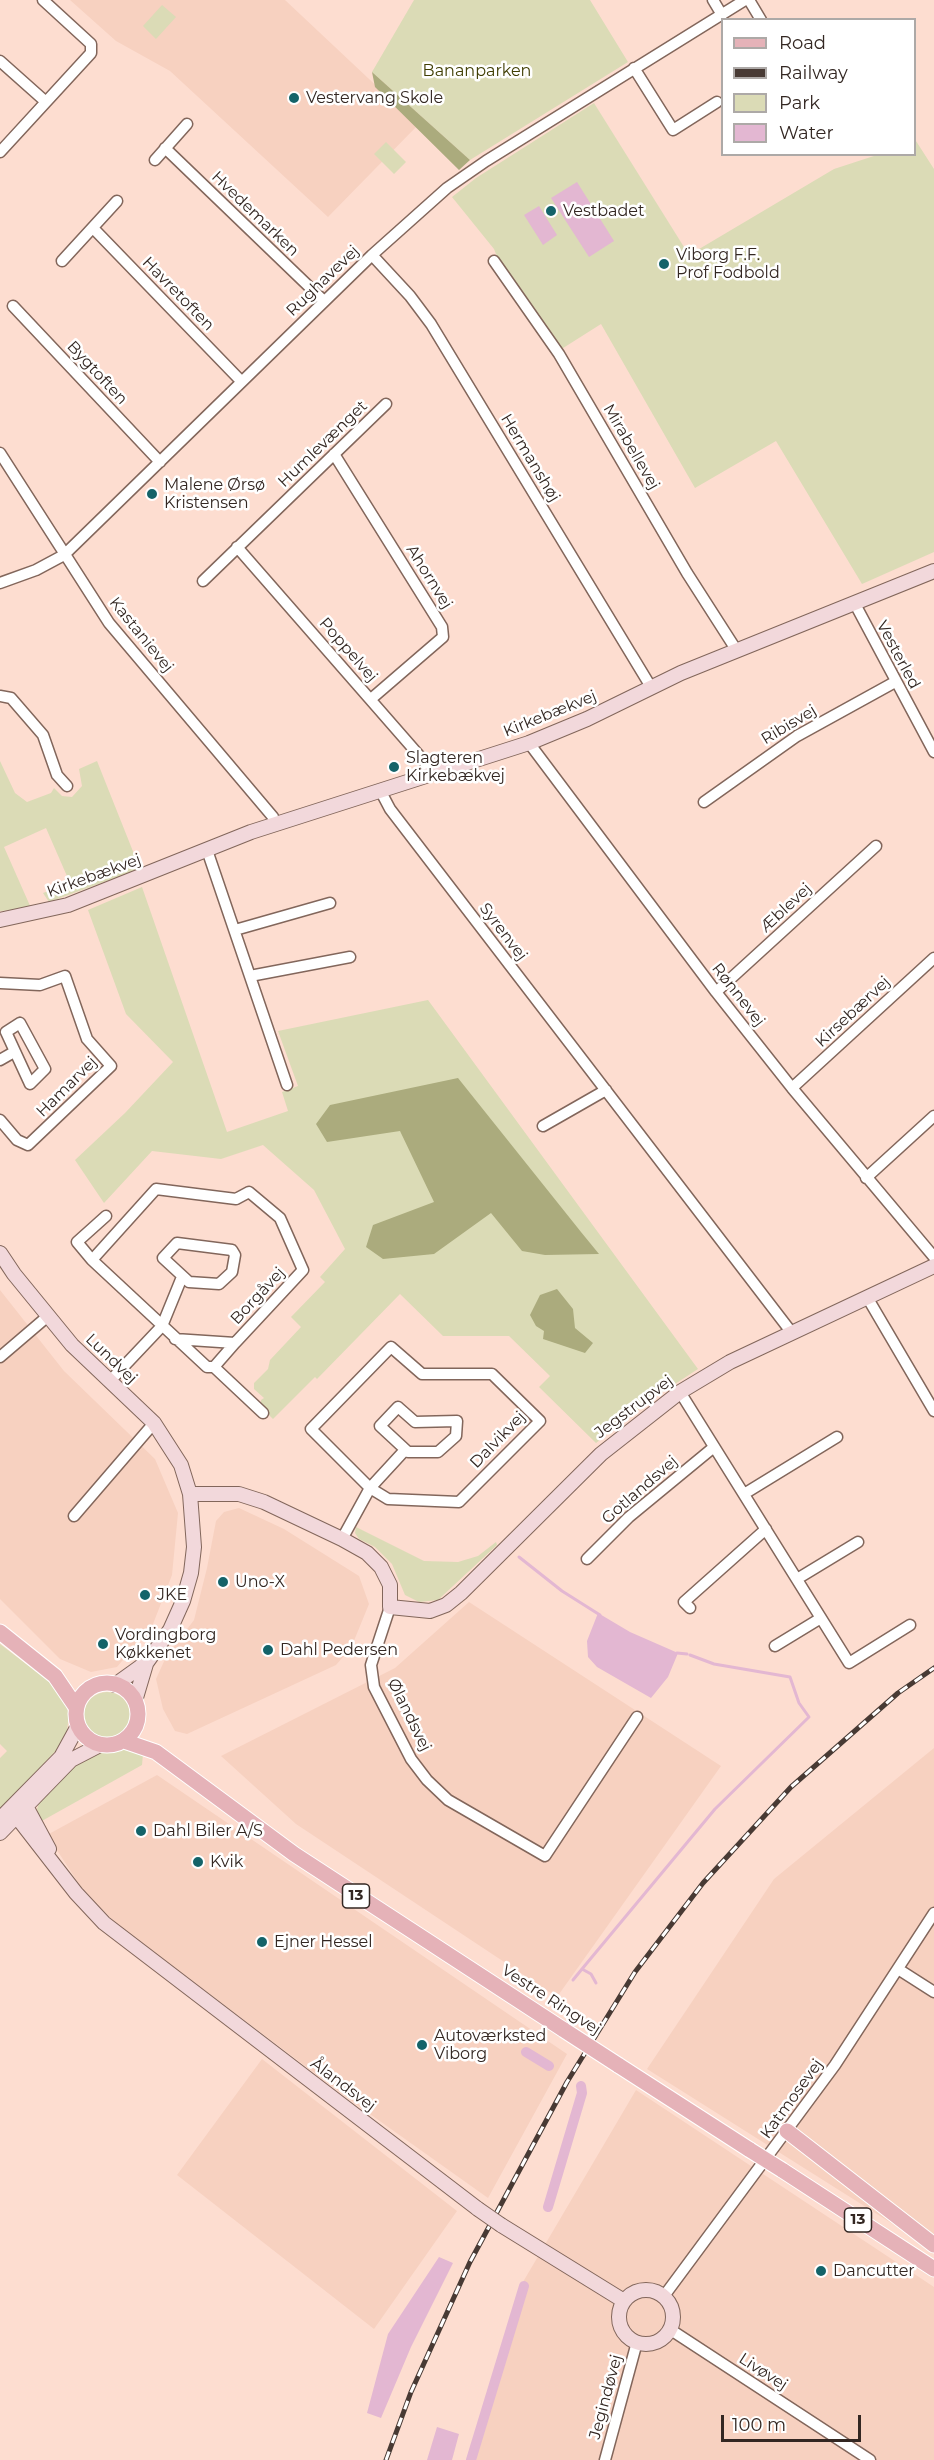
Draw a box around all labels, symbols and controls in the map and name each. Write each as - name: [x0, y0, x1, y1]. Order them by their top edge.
- legend: [721, 18, 916, 156]
- text: Road: [779, 32, 826, 54]
- park label: Bananparken: [423, 61, 531, 81]
- text: Railway: [779, 62, 848, 84]
- place label: Vestervang Skole: [306, 88, 443, 108]
- marker: Vestervang Skole: [287, 91, 301, 105]
- text: Park: [779, 92, 820, 114]
- text: Water: [779, 122, 834, 144]
- street label: Hvedemarken: [207, 167, 303, 261]
- place label: Vestbadet: [563, 201, 644, 221]
- marker: Vestbadet: [544, 204, 558, 218]
- street label: Rughavevej: [283, 242, 363, 320]
- place label: Viborg F.F. Prof Fodbold: [676, 245, 780, 283]
- street label: Havretoften: [138, 253, 218, 335]
- marker: Viborg F.F. Prof Fodbold: [657, 257, 671, 271]
- street label: Bygtoften: [63, 337, 131, 409]
- street label: Humlevænget: [274, 397, 372, 491]
- street label: Mirabellevej: [599, 401, 663, 493]
- street label: Hermanshøj: [496, 411, 564, 505]
- place label: Malene Ørsø Kristensen: [164, 475, 265, 513]
- marker: Malene Ørsø Kristensen: [145, 487, 159, 501]
- street label: Ahornvej: [402, 542, 456, 612]
- street label: Kastanievej: [105, 594, 177, 676]
- street label: Poppelvej: [315, 614, 381, 686]
- street label: Vesterled: [872, 618, 924, 692]
- street label: Kirkebækvej: [501, 687, 599, 741]
- street label: Ribisvej: [758, 701, 820, 749]
- place label: Slagteren Kirkebækvej: [406, 748, 505, 786]
- marker: Slagteren Kirkebækvej: [387, 760, 401, 774]
- street label: Kirkebækvej: [44, 850, 144, 902]
- street label: Æblevej: [756, 879, 816, 937]
- street label: Syrenvej: [475, 899, 531, 965]
- street label: Rønnevej: [707, 959, 769, 1031]
- street label: Kirsebærvej: [812, 973, 894, 1051]
- street label: Hamarvej: [33, 1053, 101, 1121]
- street label: Borgåvej: [227, 1264, 289, 1328]
- street label: Lundvej: [81, 1330, 141, 1388]
- street label: Jegstrupvej: [591, 1371, 677, 1443]
- street label: Dalvikvej: [466, 1408, 530, 1472]
- street label: Gotlandsvej: [598, 1452, 682, 1528]
- place label: Uno-X: [235, 1572, 285, 1592]
- marker: Uno-X: [216, 1575, 230, 1589]
- place label: JKE: [157, 1585, 187, 1605]
- marker: JKE: [138, 1588, 152, 1602]
- place label: Vordingborg Køkkenet: [115, 1625, 217, 1663]
- marker: Vordingborg Køkkenet: [96, 1637, 110, 1651]
- place label: Dahl Pedersen: [280, 1640, 398, 1660]
- marker: Dahl Pedersen: [261, 1643, 275, 1657]
- street label: Ølandsvej: [383, 1675, 435, 1755]
- place label: Dahl Biler A/S: [153, 1821, 263, 1841]
- marker: Dahl Biler A/S: [134, 1824, 148, 1838]
- place label: Kvik: [210, 1852, 243, 1872]
- marker: Kvik: [191, 1855, 205, 1869]
- road number: 13: [342, 1884, 370, 1908]
- place label: Ejner Hessel: [274, 1932, 372, 1952]
- marker: Ejner Hessel: [255, 1935, 269, 1949]
- street label: Vestre Ringvej: [498, 1961, 604, 2039]
- place label: Autoværksted Viborg: [434, 2026, 546, 2064]
- marker: Autoværksted Viborg: [415, 2038, 429, 2052]
- street label: Ålandsvej: [307, 2054, 379, 2116]
- street label: Katmosevej: [757, 2055, 827, 2143]
- road number: 13: [844, 2208, 872, 2232]
- place label: Dancutter: [833, 2261, 915, 2281]
- marker: Dancutter: [814, 2264, 828, 2278]
- street label: Livøvej: [735, 2349, 791, 2395]
- street label: Jegindøvej: [585, 2353, 627, 2441]
- scale bar: [724, 2403, 864, 2441]
- text: 100 m: [732, 2414, 786, 2436]

